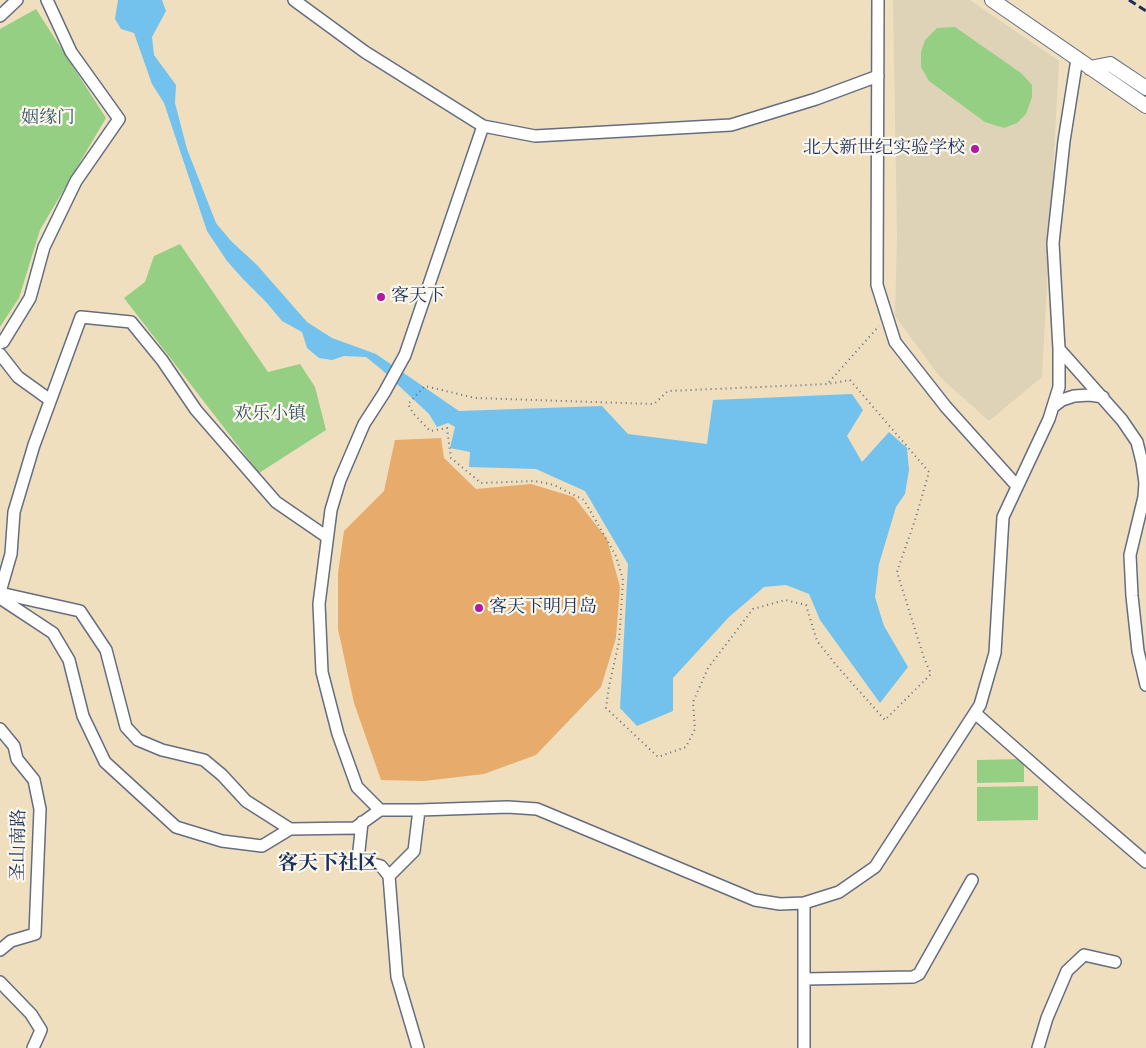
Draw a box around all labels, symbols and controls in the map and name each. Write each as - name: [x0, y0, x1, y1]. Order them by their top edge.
- park label: 姻缘门: [21, 108, 75, 130]
- place label: 北大新世纪实验学校: [803, 138, 965, 160]
- marker: 北大新世纪实验学校: [969, 143, 981, 155]
- place label: 客天下: [391, 286, 445, 308]
- marker: 客天下: [375, 291, 387, 303]
- park label: 欢乐小镇: [234, 404, 306, 426]
- place label: 客天下明月岛: [489, 597, 597, 619]
- marker: 客天下明月岛: [473, 602, 485, 614]
- street label: 圣山南路: [9, 809, 31, 881]
- district label: 客天下社区: [278, 853, 378, 877]

